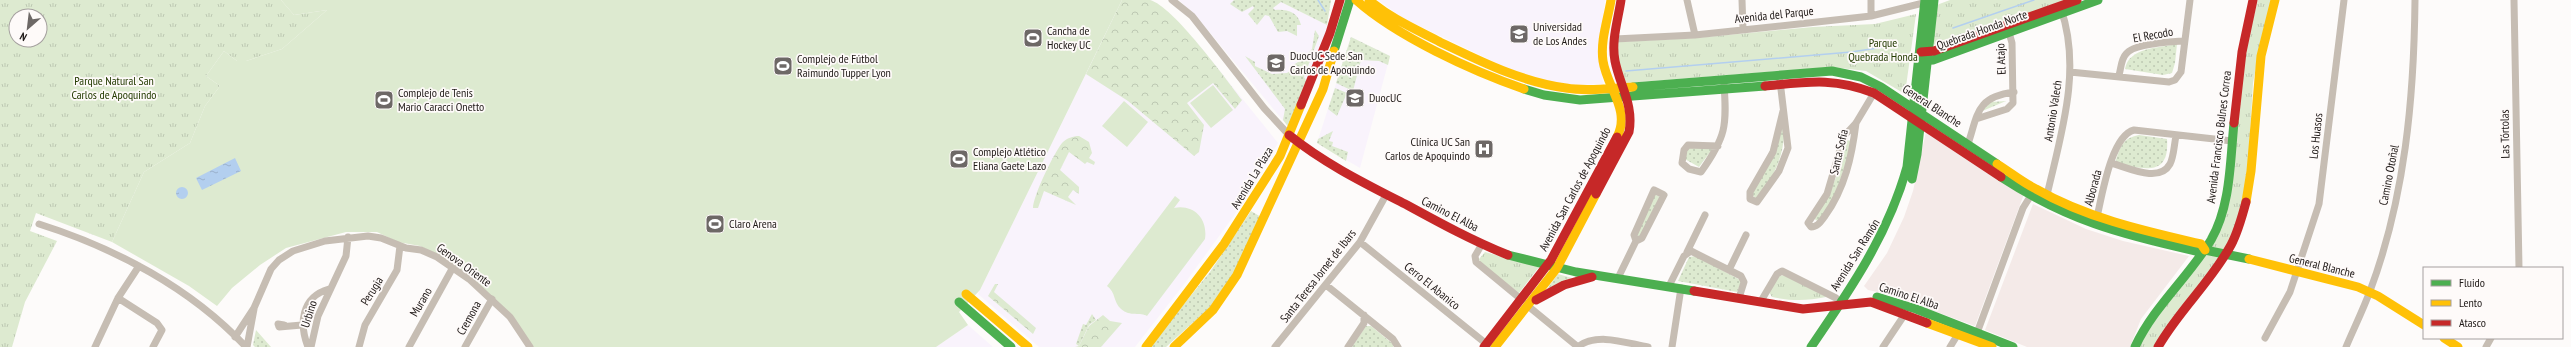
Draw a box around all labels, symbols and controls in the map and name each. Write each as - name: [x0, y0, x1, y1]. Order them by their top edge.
- street label: Avenida del Parque: [1734, 3, 1814, 26]
- street label: Quebrada Honda Norte: [1934, 6, 2029, 53]
- north arrow: [8, 8, 48, 48]
- place label: Universidad de Los Andes: [1533, 19, 1587, 48]
- place label: Cancha de Hockey UC: [1047, 23, 1091, 52]
- school or university icon: Universidad de Los Andes: [1508, 23, 1530, 45]
- street label: El Recodo: [2132, 24, 2174, 45]
- sports icon: Cancha de Hockey UC: [1022, 27, 1044, 49]
- text: N: [17, 29, 29, 44]
- park label: Parque Quebrada Honda: [1848, 35, 1918, 64]
- street label: El Atajo: [1992, 43, 2009, 75]
- place label: DuocUC Sede San Carlos de Apoquindo: [1290, 48, 1375, 77]
- place label: Complejo de Fútbol Raimundo Tupper Lyon: [797, 51, 891, 80]
- school or university icon: DuocUC Sede San Carlos de Apoquindo: [1265, 52, 1287, 74]
- sports icon: Complejo de Fútbol Raimundo Tupper Lyon: [772, 55, 794, 77]
- street label: Avenida Francisco Bulnes Correa: [2203, 70, 2234, 204]
- park label: Parque Natural San Carlos de Apoquindo: [71, 73, 157, 102]
- street label: Antonio Valech: [2040, 79, 2065, 143]
- street label: General Blanche: [1900, 81, 1965, 130]
- place label: Complejo de Tenis Mario Caracci Onetto: [398, 85, 484, 114]
- school or university icon: DuocUC: [1344, 87, 1366, 109]
- sports icon: Complejo de Tenis Mario Caracci Onetto: [373, 89, 395, 111]
- place label: DuocUC: [1369, 90, 1402, 105]
- street label: Las Tórtolas: [2497, 109, 2512, 159]
- street label: Los Huasos: [2306, 112, 2325, 160]
- street label: Avenida San Carlos de Apoquindo: [1535, 124, 1614, 253]
- street label: Santa Sofía: [1826, 127, 1851, 176]
- place label: Clínica UC San Carlos de Apoquindo: [1385, 134, 1470, 163]
- hospital icon: Clínica UC San Carlos de Apoquindo: [1473, 138, 1495, 160]
- street label: Camino Otoñal: [2375, 143, 2402, 206]
- place label: Complejo Atlético Eliana Gaete Lazo: [973, 144, 1046, 173]
- street label: Avenida La Plaza: [1227, 144, 1276, 211]
- sports icon: Complejo Atlético Eliana Gaete Lazo: [948, 148, 970, 170]
- street label: Alborada: [2080, 168, 2105, 208]
- street label: Camino El Alba: [1419, 193, 1482, 234]
- sports icon: Claro Arena: [704, 213, 726, 235]
- place label: Claro Arena: [729, 216, 777, 231]
- street label: Avenida San Ramón: [1827, 216, 1883, 293]
- street label: Santa Teresa Jornet de Ibars: [1276, 226, 1359, 325]
- street label: Genova Oriente: [434, 240, 495, 290]
- street label: General Blanche: [2288, 250, 2357, 281]
- street label: Cerro El Abanico: [1401, 259, 1463, 313]
- legend: [2423, 267, 2563, 339]
- street label: Perugia: [357, 273, 386, 308]
- text: Fluido: [2459, 275, 2485, 290]
- street label: Camino El Alba: [1877, 279, 1941, 312]
- street label: Murano: [406, 284, 435, 319]
- text: Lento: [2459, 295, 2482, 310]
- street label: Urbino: [297, 298, 320, 329]
- street label: Cremona: [453, 298, 484, 337]
- text: Atasco: [2459, 315, 2486, 330]

